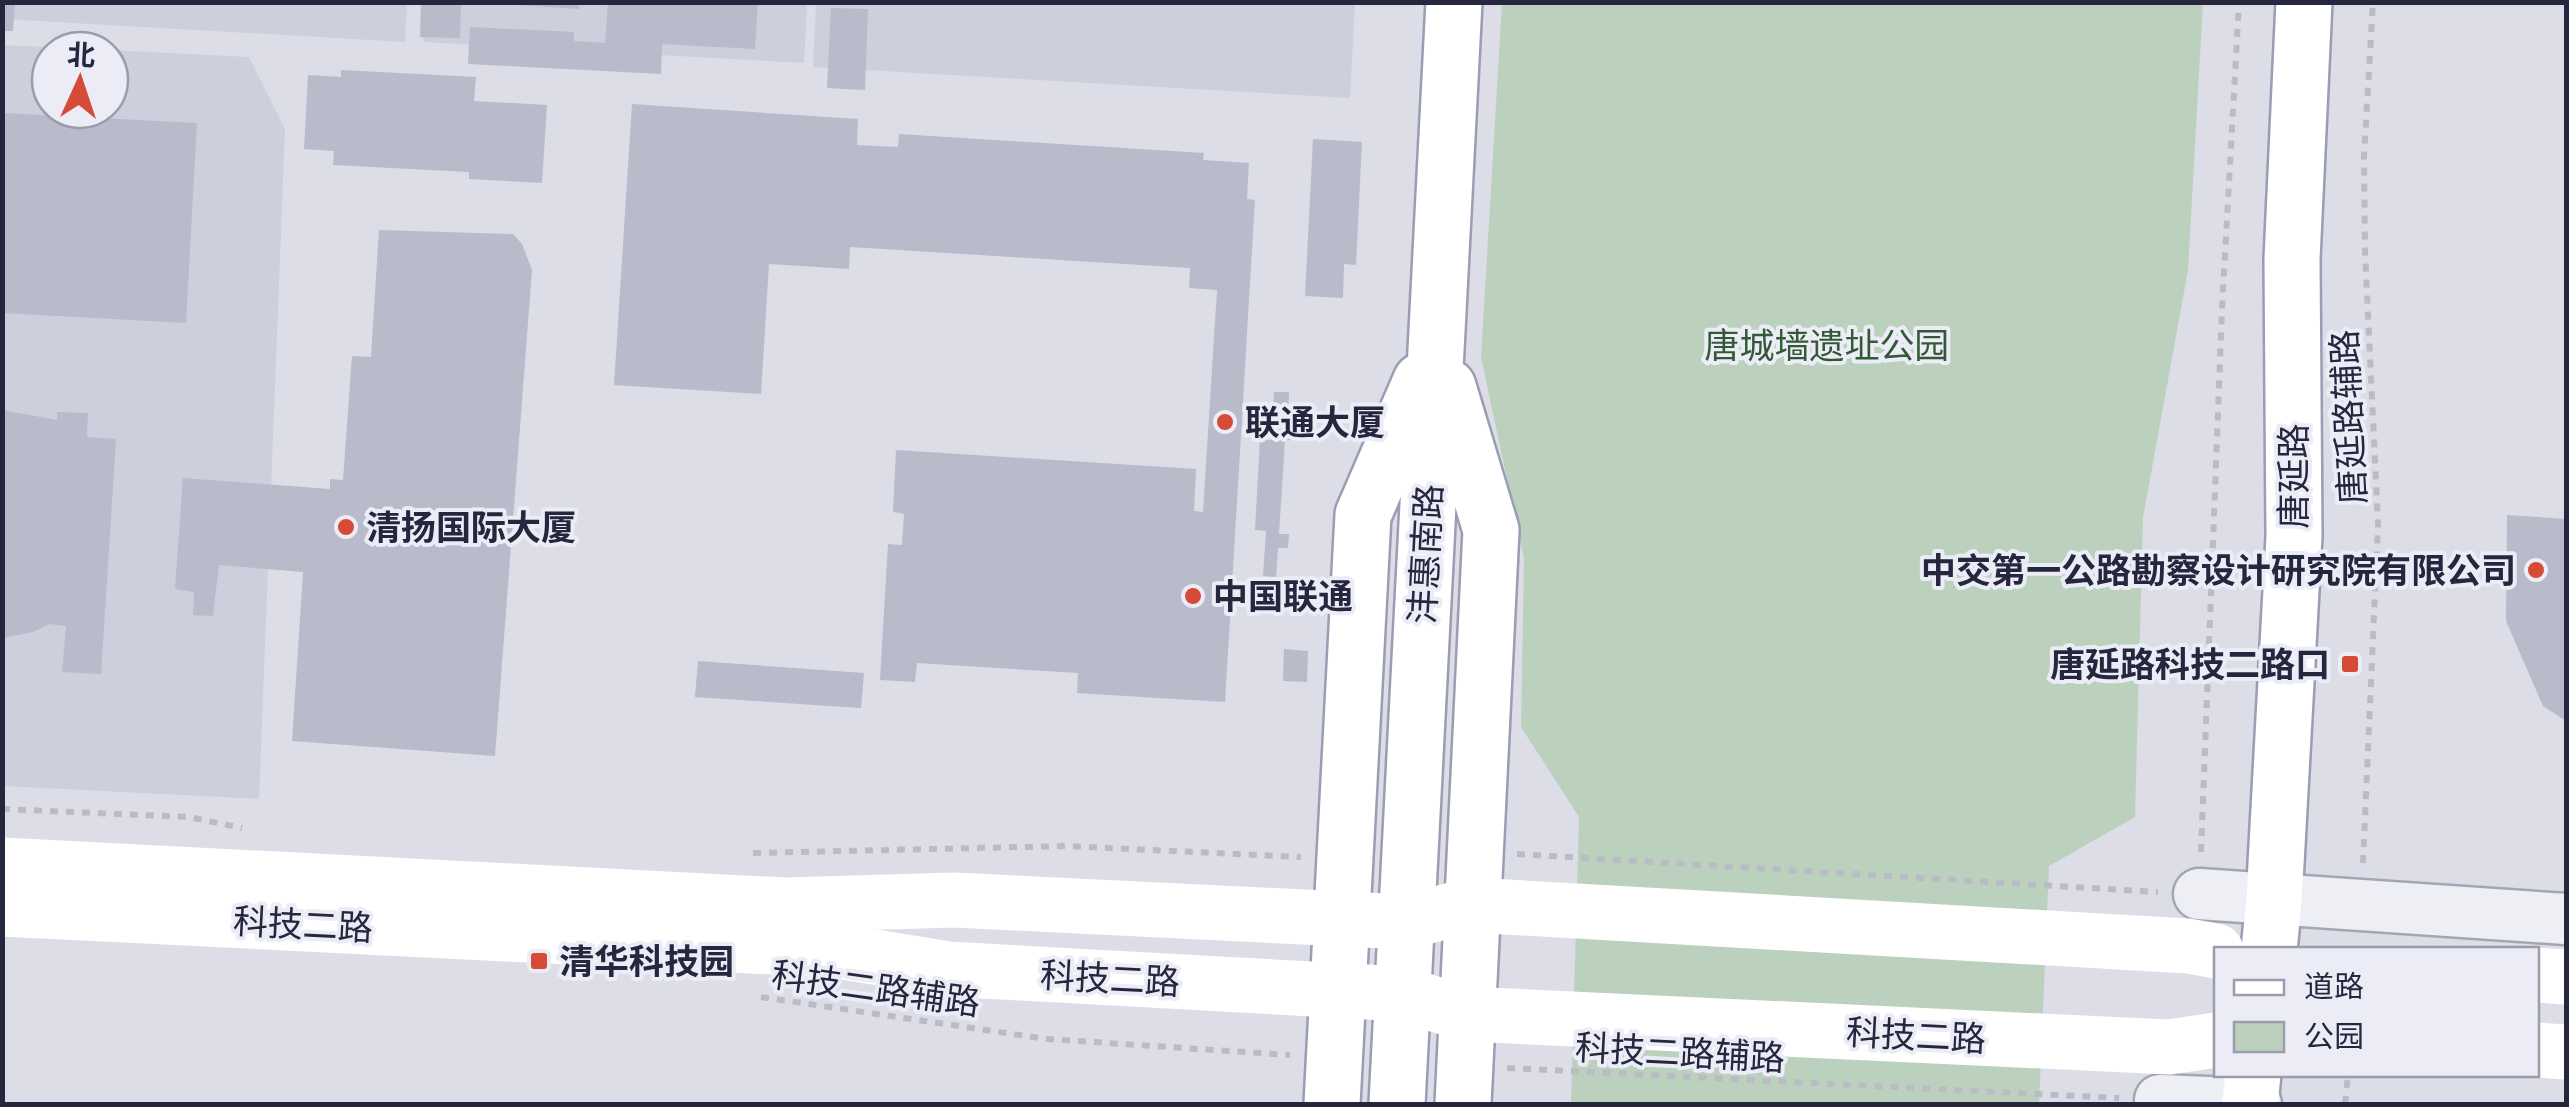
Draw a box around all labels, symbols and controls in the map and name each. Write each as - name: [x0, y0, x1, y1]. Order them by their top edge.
- north arrow: [30, 30, 130, 130]
- text: 北: [66, 32, 96, 77]
- park label: 唐城墙遗址公园: [1704, 318, 1950, 372]
- street label: 唐延路辅路: [2316, 328, 2380, 506]
- place label: 联通大厦: [1245, 395, 1385, 449]
- marker: 联通大厦: [1214, 411, 1236, 433]
- street label: 唐延路: [2266, 423, 2320, 529]
- street label: 沣惠南路: [1394, 483, 1456, 625]
- place label: 清扬国际大厦: [366, 500, 576, 554]
- marker: 清扬国际大厦: [335, 516, 357, 538]
- place label: 中交第一公路勘察设计研究院有限公司: [1921, 543, 2516, 597]
- marker: 中交第一公路勘察设计研究院有限公司: [2525, 559, 2547, 581]
- place label: 中国联通: [1213, 569, 1353, 623]
- marker: 中国联通: [1182, 585, 1204, 607]
- place label: 唐延路科技二路口: [2050, 637, 2330, 691]
- marker: 唐延路科技二路口: [2339, 653, 2361, 675]
- street label: 科技二路: [232, 893, 374, 955]
- place label: 清华科技园: [559, 934, 734, 988]
- street label: 科技二路辅路: [768, 947, 984, 1029]
- street label: 科技二路: [1039, 947, 1181, 1009]
- legend: [2214, 947, 2539, 1077]
- marker: 清华科技园: [528, 950, 550, 972]
- text: 道路: [2304, 963, 2364, 1009]
- street label: 科技二路: [1845, 1004, 1987, 1066]
- text: 公园: [2304, 1013, 2364, 1059]
- street label: 科技二路辅路: [1574, 1020, 1786, 1084]

